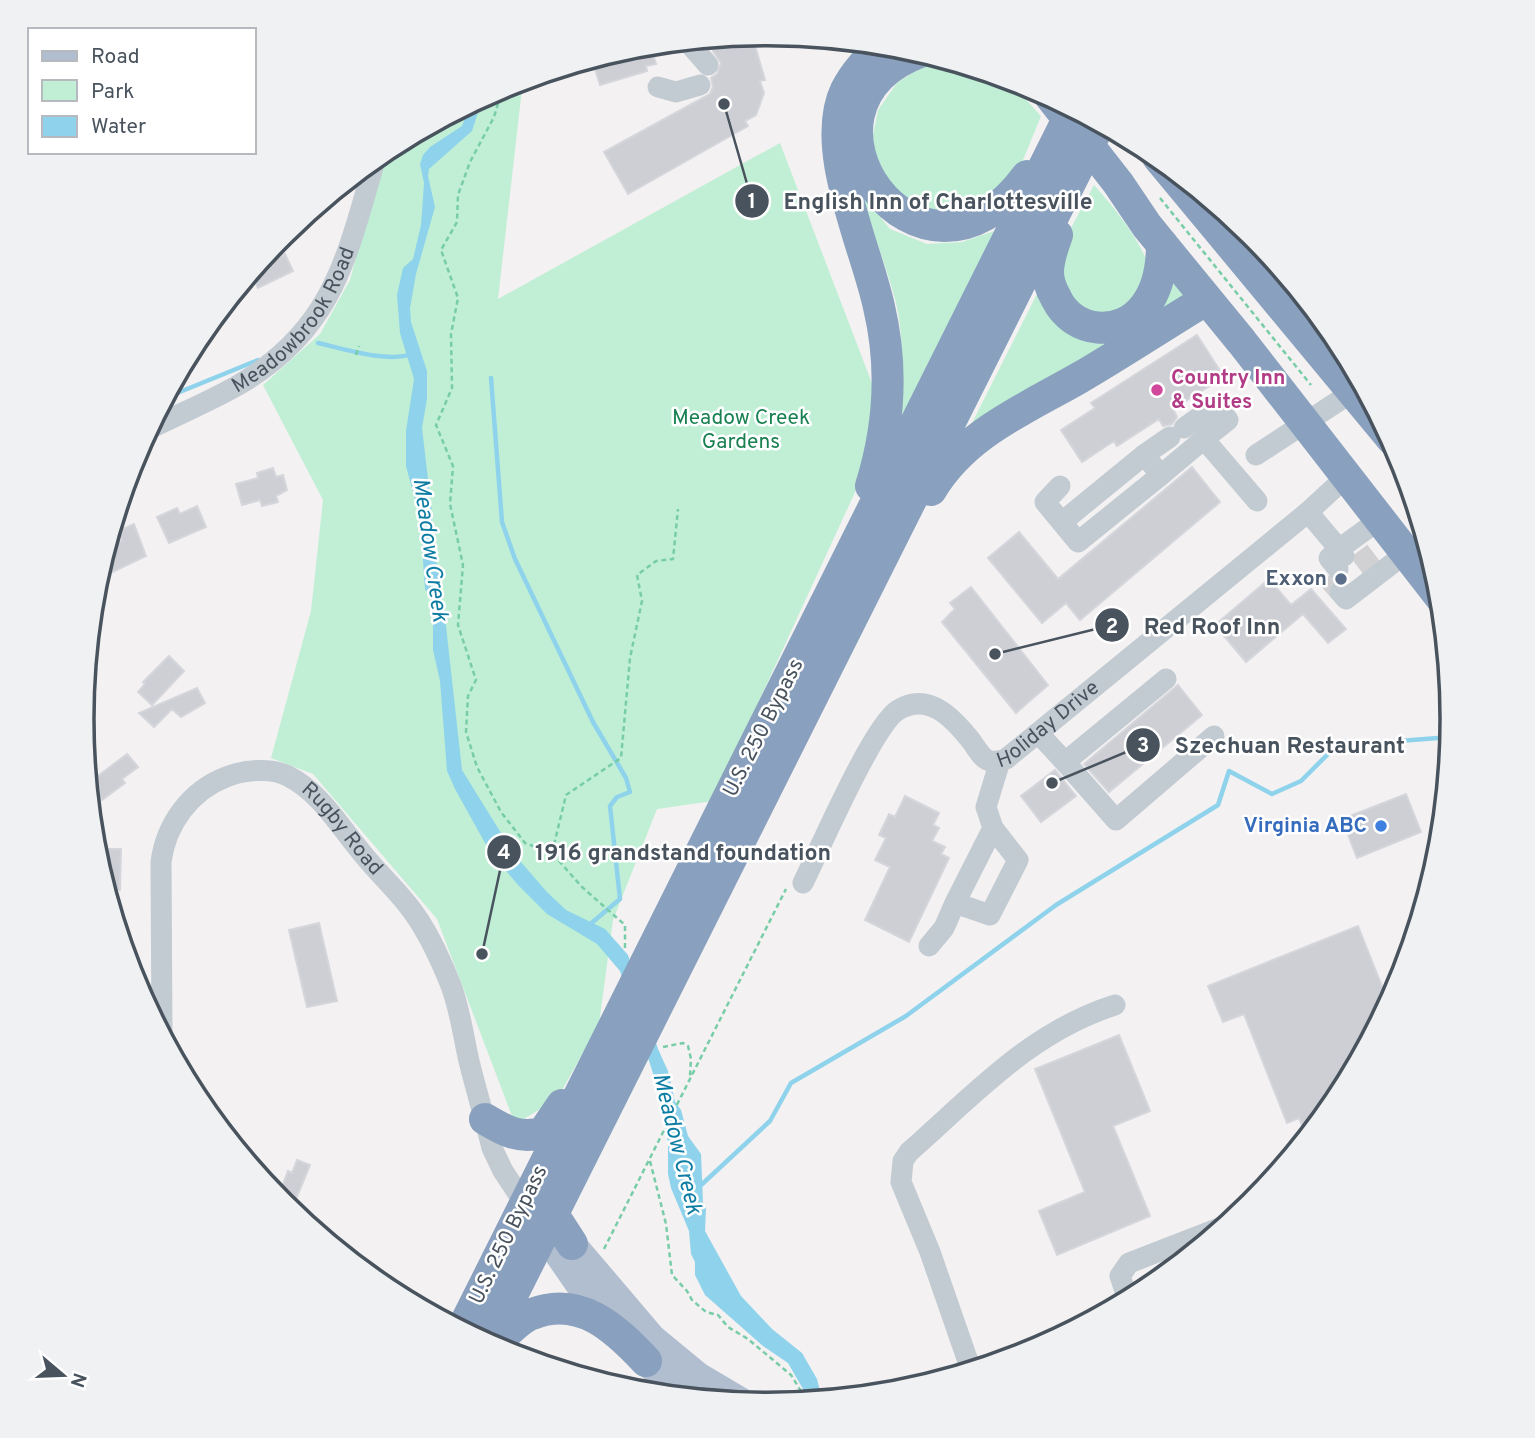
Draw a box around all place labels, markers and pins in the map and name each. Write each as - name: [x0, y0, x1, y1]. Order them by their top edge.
- callout: English Inn of Charlottesville: [735, 179, 1107, 223]
- place label: Country Inn & Suites: [1171, 365, 1286, 416]
- marker: Country Inn & Suites: [1149, 382, 1165, 398]
- place label: Exxon: [1265, 566, 1327, 593]
- marker: Exxon: [1333, 571, 1349, 587]
- callout: Red Roof Inn: [1095, 603, 1294, 647]
- callout: Szechuan Restaurant: [1125, 723, 1419, 767]
- place label: Virginia ABC: [1243, 813, 1367, 840]
- marker: Virginia ABC: [1373, 818, 1389, 834]
- callout: 1916 grandstand foundation: [486, 830, 845, 874]

